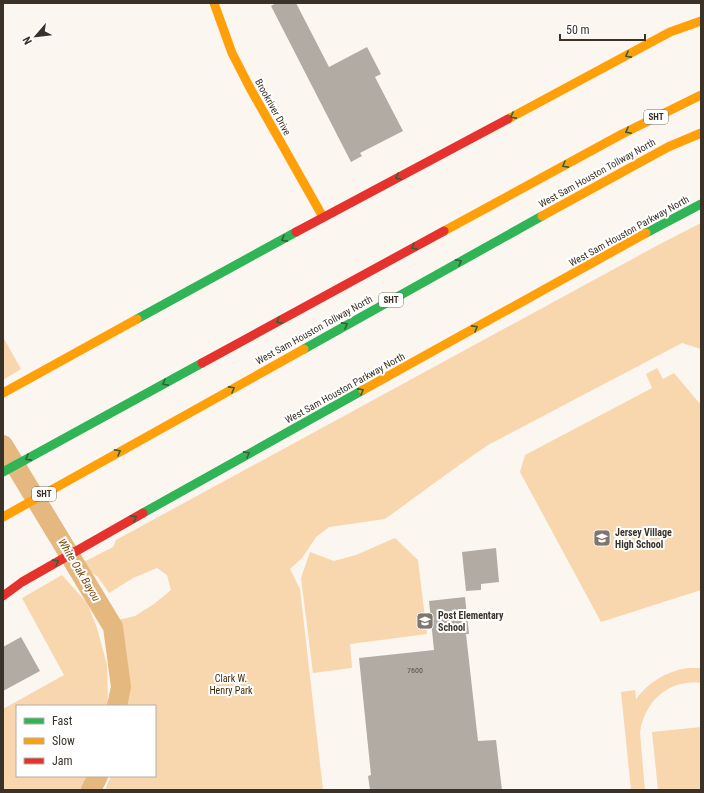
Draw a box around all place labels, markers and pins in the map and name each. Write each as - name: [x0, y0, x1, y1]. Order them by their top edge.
- place label: Jersey Village High School: [615, 527, 672, 550]
- school or university icon: Jersey Village High School: [592, 528, 612, 548]
- place label: Post Elementary School: [438, 610, 504, 633]
- school or university icon: Post Elementary School: [415, 611, 435, 631]

